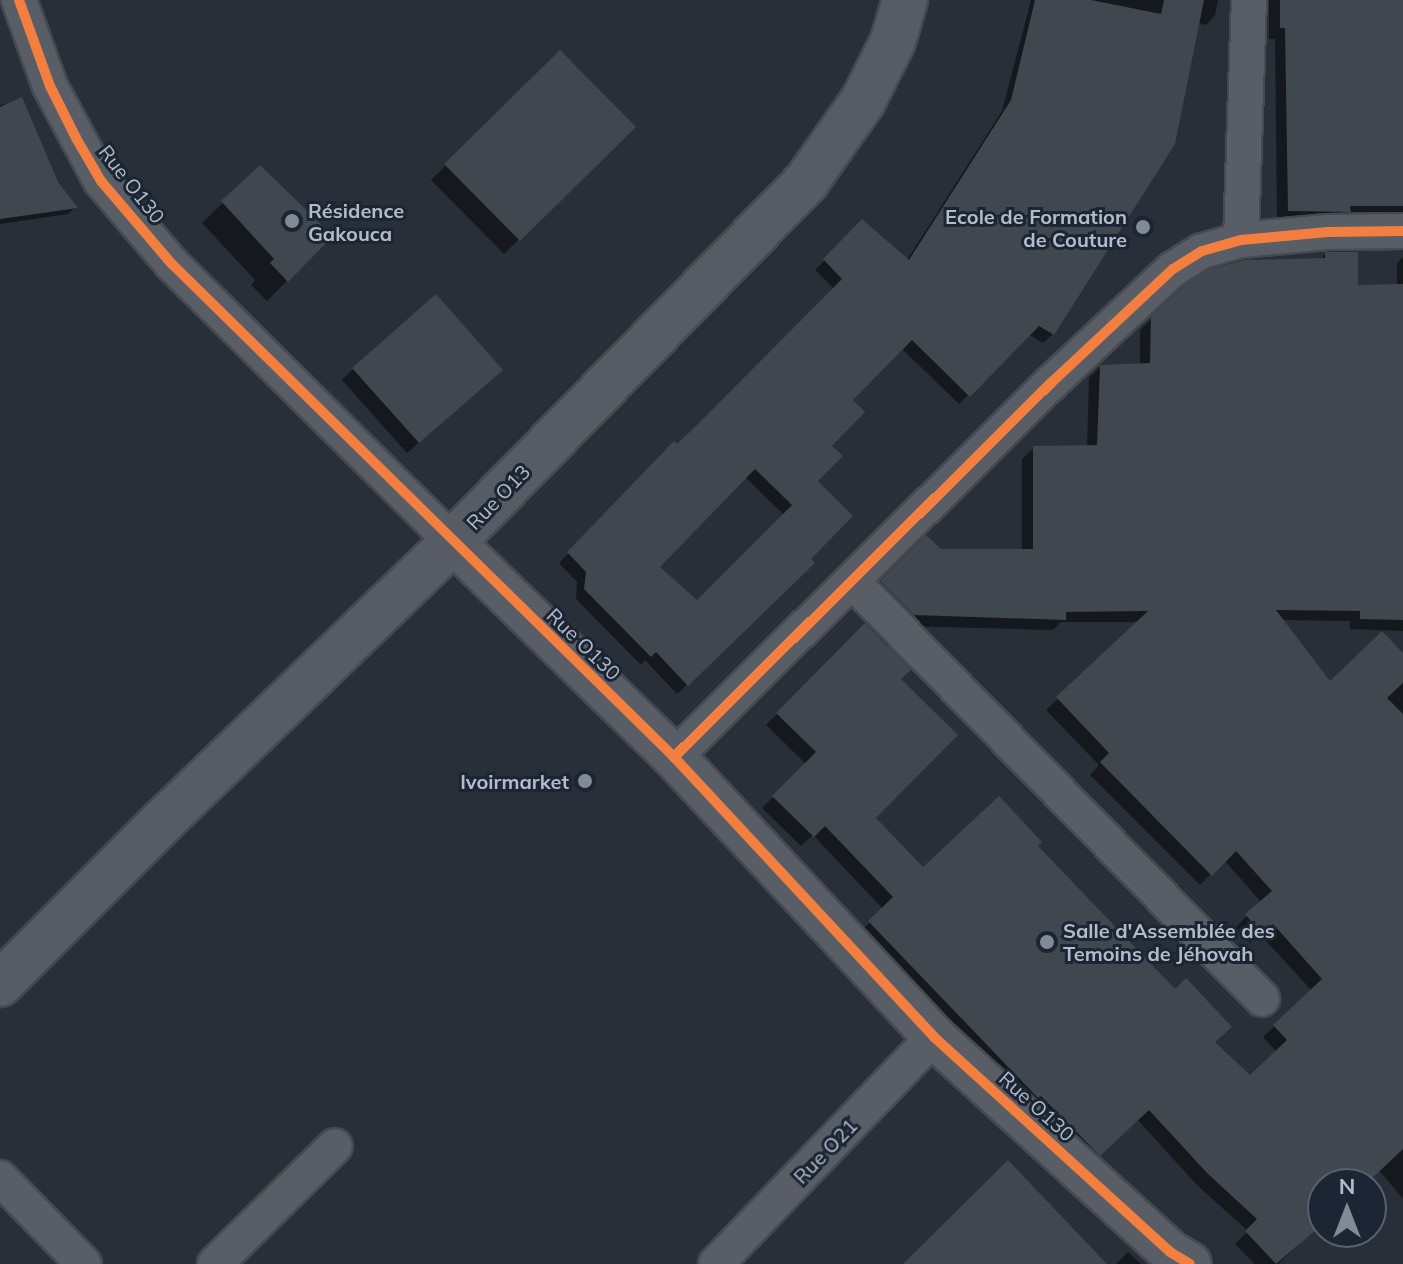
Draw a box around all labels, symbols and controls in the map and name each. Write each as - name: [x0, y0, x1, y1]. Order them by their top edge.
- street label: Rue O130: [94, 140, 170, 228]
- place label: Résidence Gakouca: [308, 198, 404, 245]
- place label: Ecole de Formation de Couture: [945, 204, 1127, 251]
- marker: Résidence Gakouca: [283, 212, 301, 230]
- marker: Ecole de Formation de Couture: [1134, 218, 1152, 236]
- street label: Rue O13: [461, 460, 535, 534]
- street label: Rue O130: [542, 603, 626, 685]
- place label: Ivoirmarket: [460, 769, 569, 793]
- marker: Ivoirmarket: [576, 772, 594, 790]
- place label: Salle d'Assemblée des Temoins de Jéhovah: [1063, 918, 1275, 965]
- marker: Salle d'Assemblée des Temoins de Jéhovah: [1038, 933, 1056, 951]
- street label: Rue O130: [994, 1066, 1080, 1146]
- street label: Rue O21: [788, 1114, 862, 1188]
- north arrow: [1307, 1168, 1387, 1248]
- text: N: [1339, 1172, 1355, 1200]

